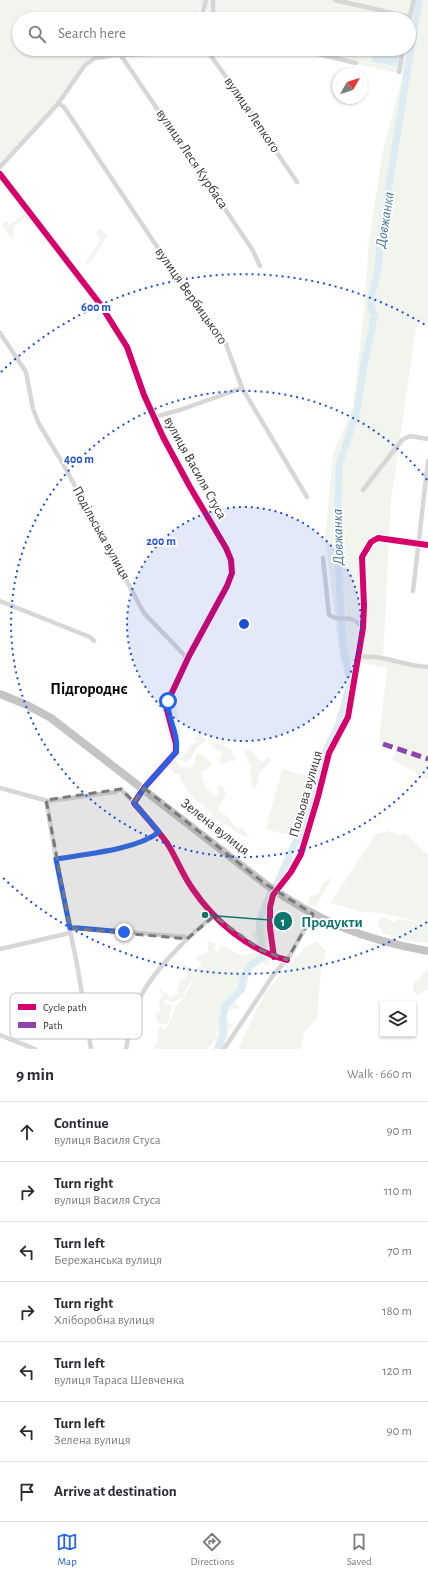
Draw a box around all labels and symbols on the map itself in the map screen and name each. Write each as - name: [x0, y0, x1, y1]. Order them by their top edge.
- north arrow: [332, 68, 368, 104]
- street label: вулиця Лепкого: [222, 75, 283, 156]
- street label: вулиця Леся Курбаса: [153, 107, 231, 212]
- water label: Довжанка: [373, 191, 397, 250]
- street label: вулиця Вербицького: [152, 245, 230, 347]
- text: 600 m: [81, 301, 111, 313]
- street label: вулиця Василя Стуса: [161, 414, 229, 522]
- text: 400 m: [64, 453, 94, 465]
- street label: Подільська вулиця: [70, 484, 132, 582]
- water label: Довжанка: [330, 509, 346, 566]
- text: 200 m: [146, 535, 176, 547]
- centre of rings: [237, 617, 251, 631]
- district label: Підгороднє: [50, 681, 128, 697]
- route start: [159, 692, 177, 710]
- street label: Польова вулиця: [287, 749, 325, 839]
- street label: Зелена вулиця: [178, 796, 252, 858]
- callout: Продукти: [273, 908, 370, 935]
- text: Продукти: [301, 915, 363, 930]
- text: 1: [281, 916, 285, 928]
- route end: [115, 923, 133, 941]
- legend: [10, 993, 142, 1039]
- text: Cycle path: [43, 1002, 87, 1013]
- text: Path: [43, 1020, 63, 1031]

